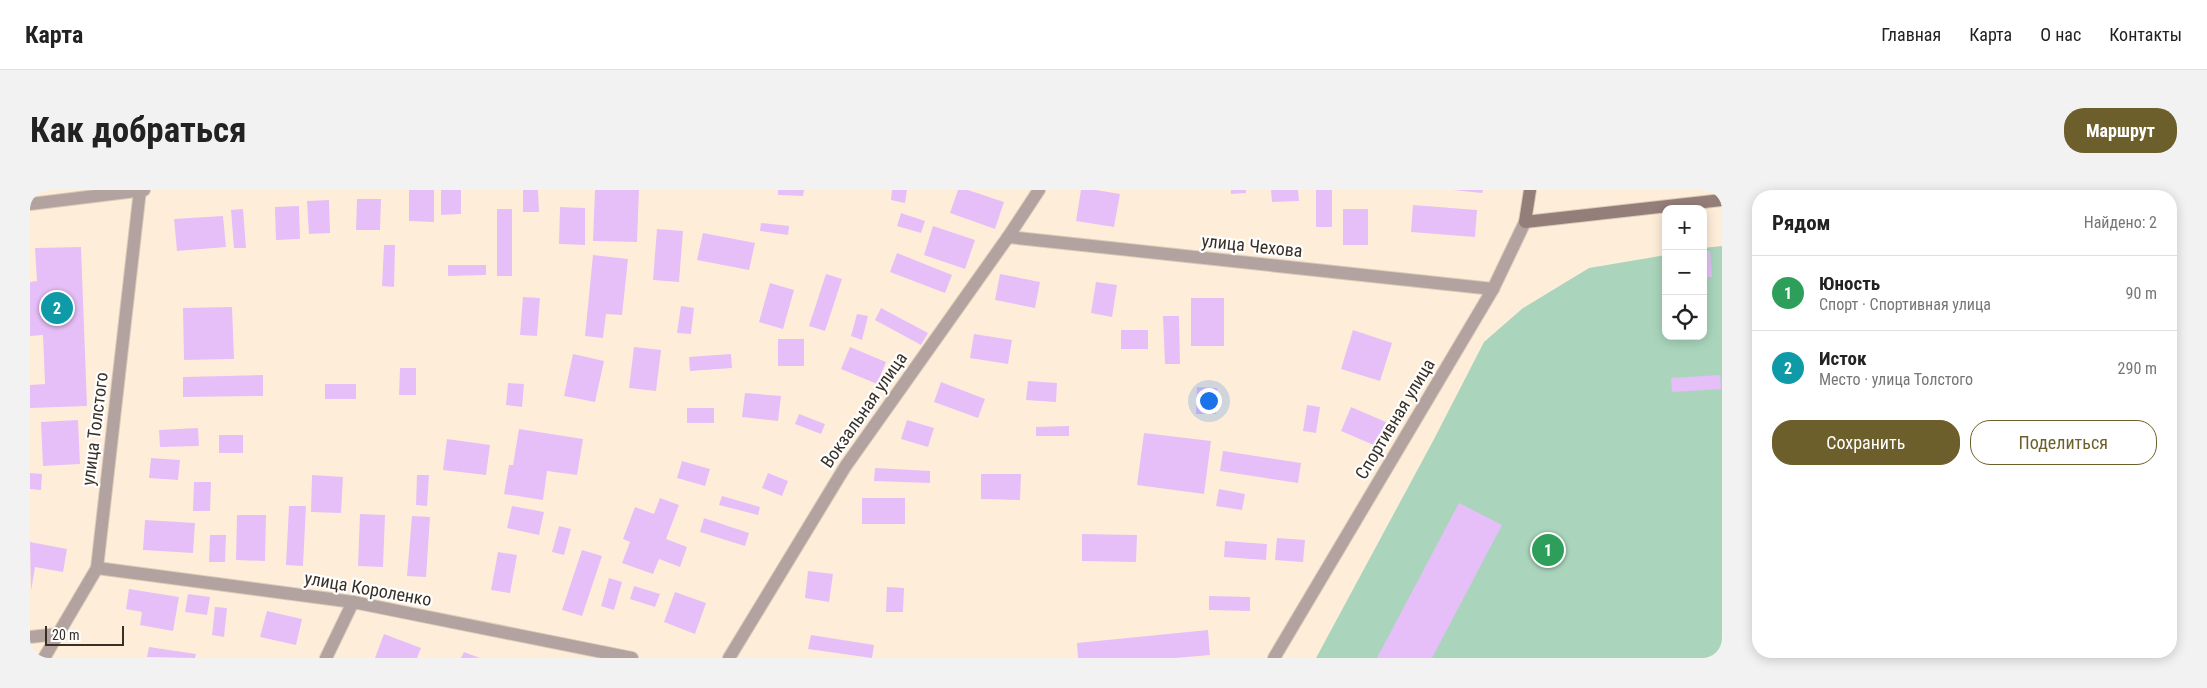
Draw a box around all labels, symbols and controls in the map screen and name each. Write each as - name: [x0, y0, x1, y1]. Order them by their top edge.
- text: Карта: [25, 21, 83, 49]
- text: Главная: [1881, 24, 1941, 45]
- text: Карта: [1969, 24, 2012, 45]
- text: О нас: [2040, 24, 2081, 45]
- text: Контакты: [2109, 24, 2182, 45]
- button: Маршрут: [2064, 108, 2177, 153]
- text: Как добраться: [30, 110, 246, 151]
- map controls: [1662, 205, 1707, 340]
- button: +: [1662, 205, 1707, 250]
- text: Рядом: [1772, 211, 1831, 235]
- text: Найдено: 2: [2084, 213, 2157, 232]
- street label: улица Чехова: [1201, 230, 1304, 261]
- button: −: [1662, 250, 1707, 295]
- text: Юность: [1819, 272, 1880, 295]
- text: 1: [1784, 284, 1792, 303]
- text: 90 m: [2125, 284, 2157, 303]
- pin: 2: [41, 289, 73, 327]
- button: locate: [1662, 295, 1707, 340]
- text: Спорт · Спортивная улица: [1819, 295, 1991, 314]
- text: Исток: [1819, 347, 1867, 370]
- street label: Вокзальная улица: [816, 348, 911, 471]
- street label: Спортивная улица: [1350, 355, 1439, 483]
- text: 2: [1784, 359, 1792, 378]
- text: 290 m: [2118, 359, 2157, 378]
- text: Место · улица Толстого: [1819, 370, 1973, 389]
- street label: улица Толстого: [77, 371, 112, 487]
- your location: [1196, 388, 1222, 414]
- button: Сохранить: [1772, 420, 1960, 465]
- button: Поделиться: [1970, 420, 2157, 465]
- pin: 1: [1532, 531, 1564, 569]
- street label: улица Короленко: [303, 567, 433, 610]
- scale bar: [45, 623, 124, 646]
- text: 20 m: [52, 627, 80, 643]

